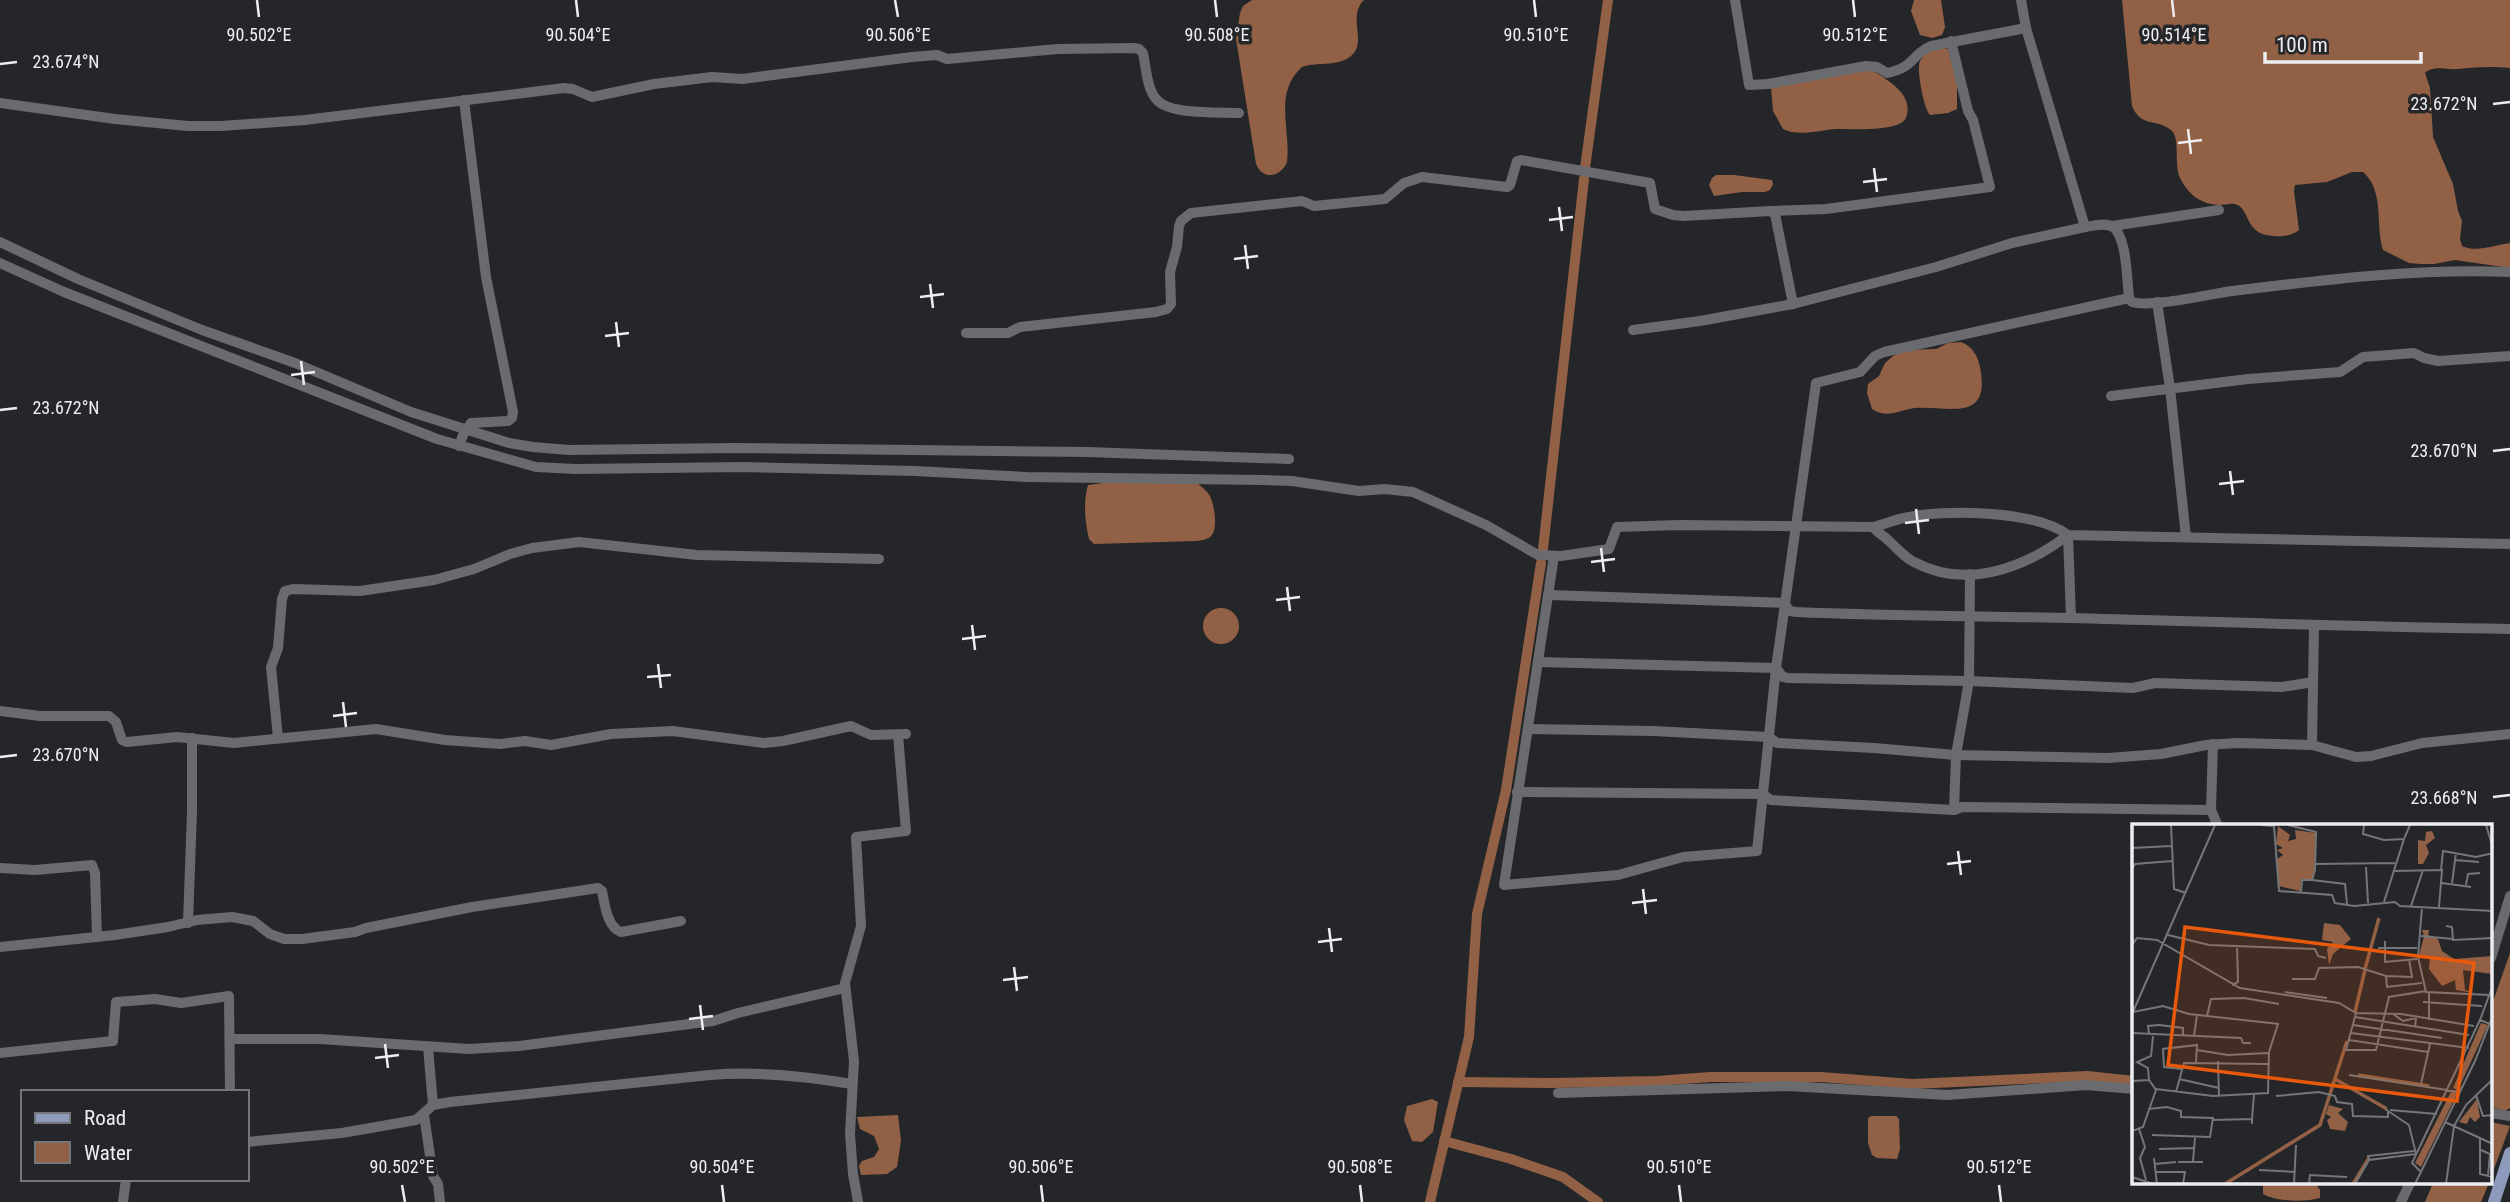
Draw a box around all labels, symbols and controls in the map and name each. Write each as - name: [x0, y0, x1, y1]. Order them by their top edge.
- scale bar: [2265, 21, 2421, 65]
- text: 90.502°E: [227, 24, 291, 45]
- text: 90.504°E: [546, 24, 610, 45]
- text: 90.506°E: [866, 24, 930, 45]
- text: 90.508°E: [1185, 24, 1249, 45]
- text: 90.510°E: [1504, 24, 1568, 45]
- text: 90.512°E: [1823, 24, 1887, 45]
- text: 90.514°E: [2142, 24, 2206, 45]
- text: 100 m: [2276, 33, 2328, 57]
- text: 23.674°N: [32, 51, 100, 72]
- text: 23.672°N: [2410, 93, 2478, 114]
- text: 23.672°N: [32, 397, 100, 418]
- text: 23.670°N: [2410, 440, 2478, 461]
- text: 23.670°N: [32, 744, 100, 765]
- text: 23.668°N: [2410, 787, 2478, 808]
- inset map: [2132, 824, 2492, 1184]
- legend: [21, 1090, 248, 1181]
- text: Road: [84, 1106, 126, 1130]
- text: Water: [84, 1141, 132, 1165]
- text: 90.502°E: [370, 1156, 434, 1177]
- text: 90.504°E: [690, 1156, 754, 1177]
- text: 90.506°E: [1009, 1156, 1073, 1177]
- text: 90.508°E: [1328, 1156, 1392, 1177]
- text: 90.510°E: [1647, 1156, 1711, 1177]
- text: 90.512°E: [1967, 1156, 2031, 1177]

